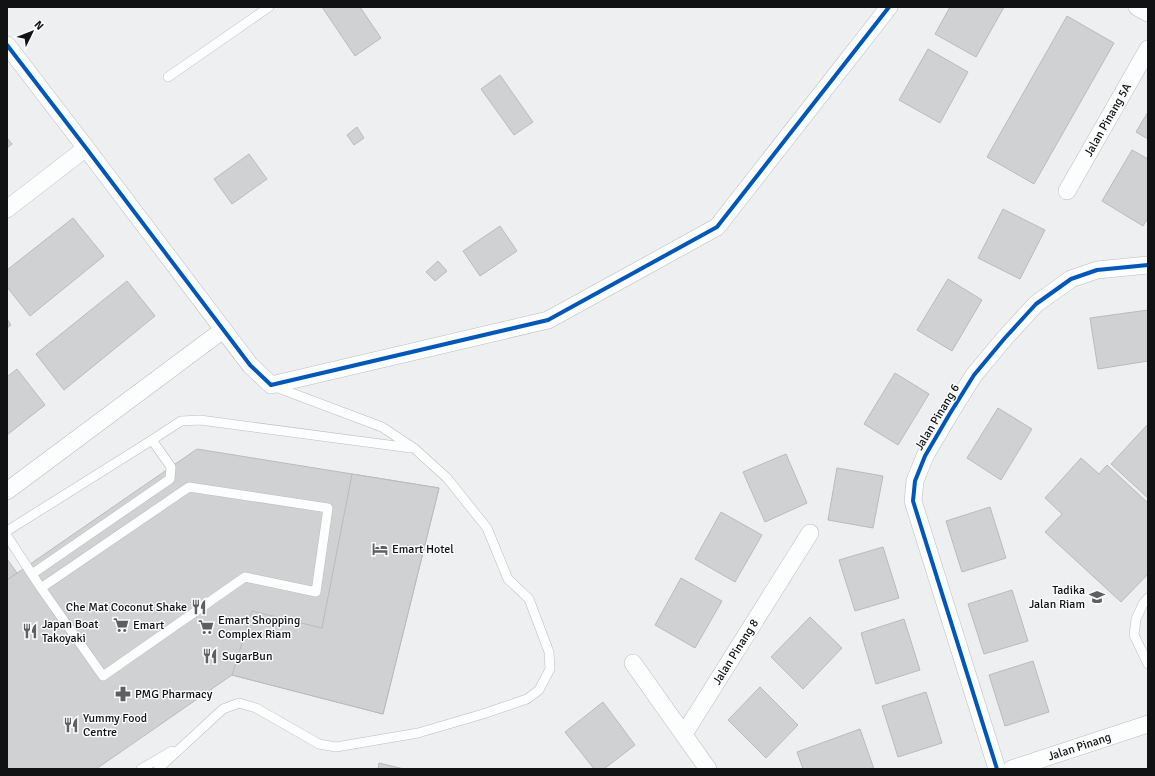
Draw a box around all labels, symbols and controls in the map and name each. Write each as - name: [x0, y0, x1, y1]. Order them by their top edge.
- north arrow: [12, 12, 52, 52]
- text: N: [32, 18, 46, 33]
- street label: Jalan Pinang 5A: [1081, 80, 1135, 159]
- street label: Jalan Pinang 6: [912, 381, 963, 453]
- hotel icon: Emart Hotel: [371, 540, 389, 558]
- place label: Emart Hotel: [392, 542, 454, 557]
- place label: Tadika Jalan Riam: [1029, 583, 1085, 612]
- school or university icon: Tadika Jalan Riam: [1088, 588, 1106, 606]
- restaurant icon: Che Mat Coconut Shake: [190, 598, 208, 616]
- place label: Che Mat Coconut Shake: [66, 600, 187, 615]
- place label: Emart Shopping Complex Riam: [218, 613, 300, 642]
- supermarket icon: Emart: [112, 616, 130, 634]
- street label: Jalan Pinang 8: [710, 616, 762, 688]
- place label: Japan Boat Takoyaki: [42, 617, 98, 646]
- place label: Emart: [133, 618, 164, 633]
- supermarket icon: Emart Shopping Complex Riam: [197, 618, 215, 636]
- restaurant icon: Japan Boat Takoyaki: [21, 622, 39, 640]
- restaurant icon: SugarBun: [201, 647, 219, 665]
- place label: SugarBun: [222, 649, 272, 664]
- pharmacy icon: PMG Pharmacy: [114, 685, 132, 703]
- place label: PMG Pharmacy: [135, 687, 213, 702]
- place label: Yummy Food Centre: [83, 711, 147, 740]
- restaurant icon: Yummy Food Centre: [62, 716, 80, 734]
- street label: Jalan Pinang: [1046, 730, 1113, 764]

